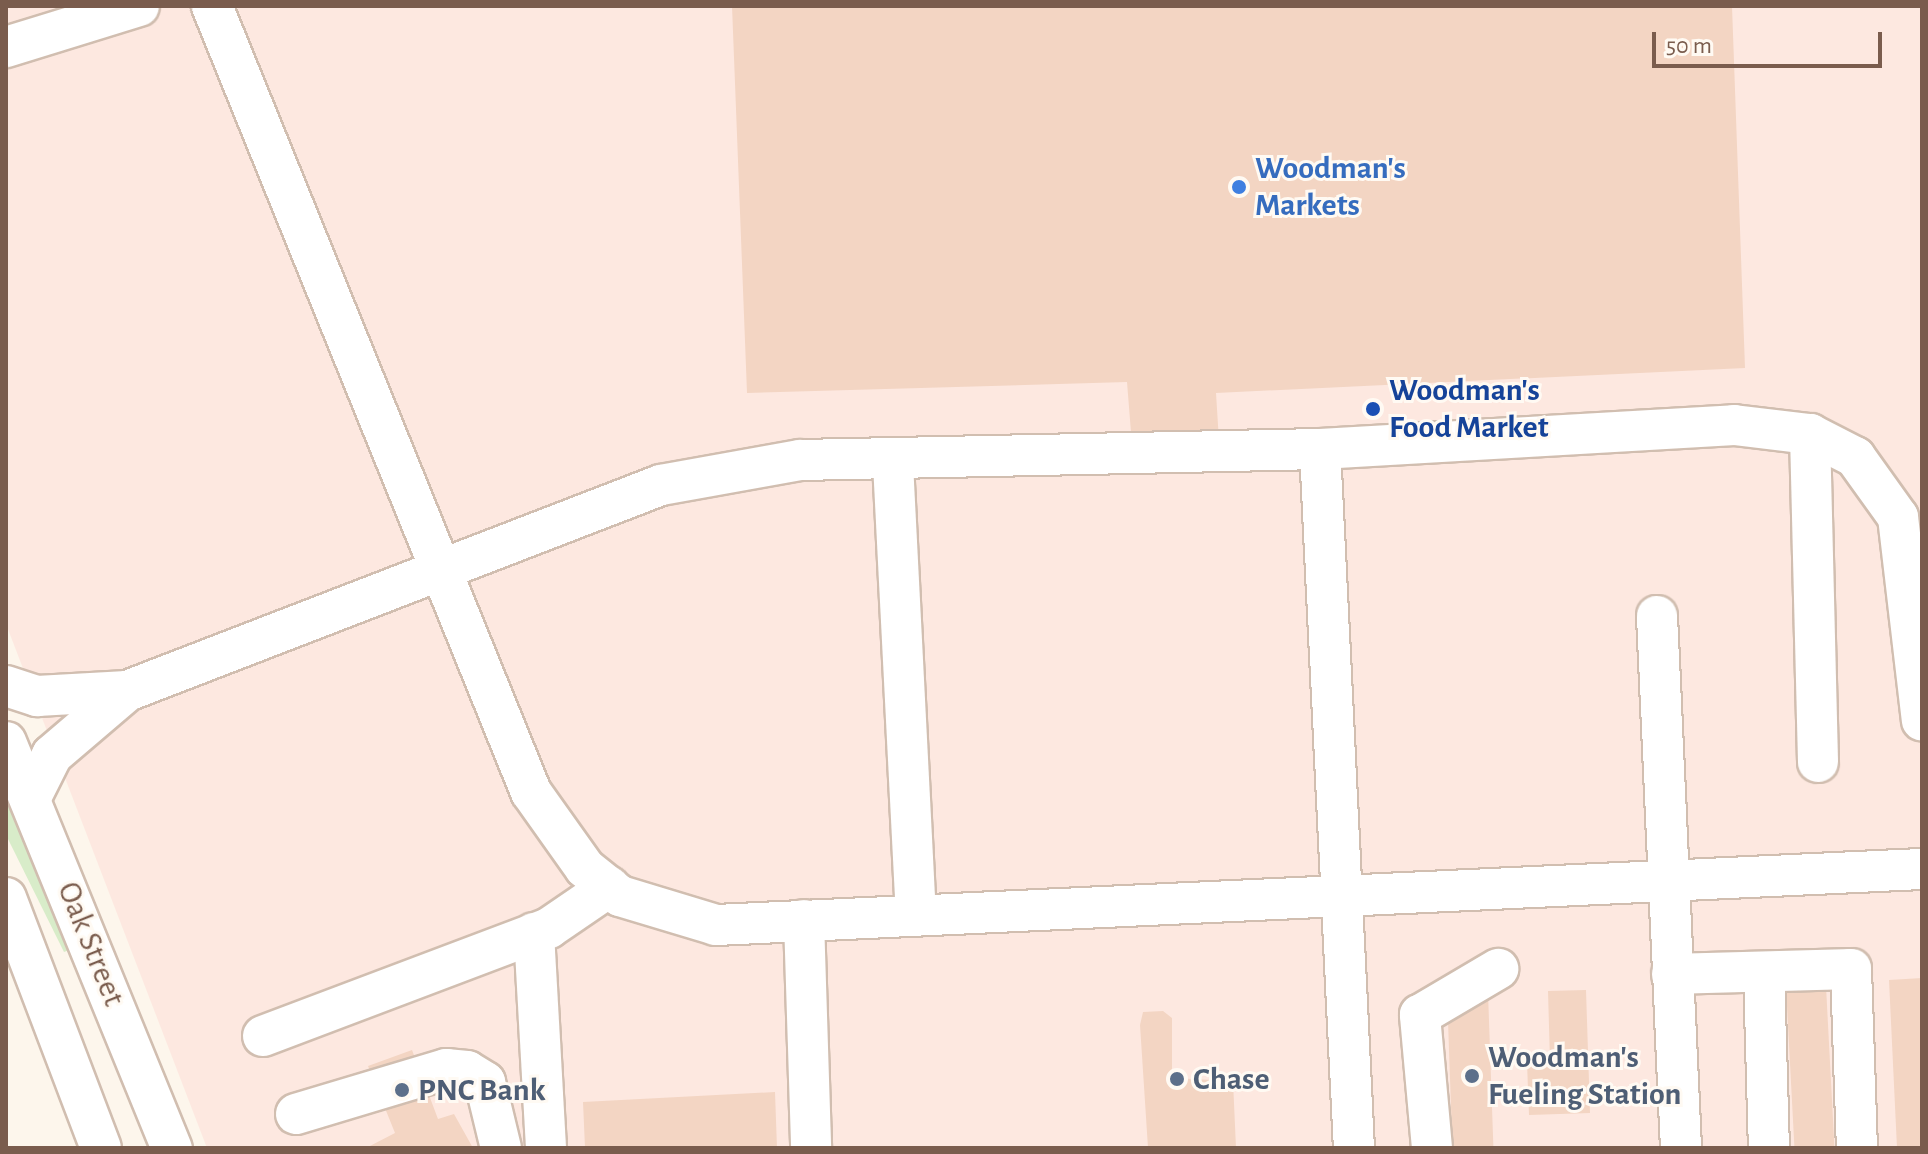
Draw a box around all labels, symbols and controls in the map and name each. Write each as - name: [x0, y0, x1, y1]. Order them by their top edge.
- scale bar: [1656, 16, 1886, 66]
- text: 50 m: [1666, 34, 1712, 58]
- place label: Woodman's Markets: [1255, 150, 1406, 225]
- marker: Woodman's Markets: [1230, 178, 1248, 196]
- place label: Woodman's Food Market: [1389, 372, 1549, 447]
- marker: Woodman's Food Market: [1364, 400, 1382, 418]
- street label: Oak Street: [49, 876, 133, 1012]
- place label: Woodman's Fueling Station: [1488, 1039, 1682, 1114]
- place label: Chase: [1193, 1060, 1270, 1098]
- marker: Woodman's Fueling Station: [1463, 1067, 1481, 1085]
- marker: Chase: [1168, 1070, 1186, 1088]
- place label: PNC Bank: [418, 1071, 546, 1109]
- marker: PNC Bank: [393, 1081, 411, 1099]

